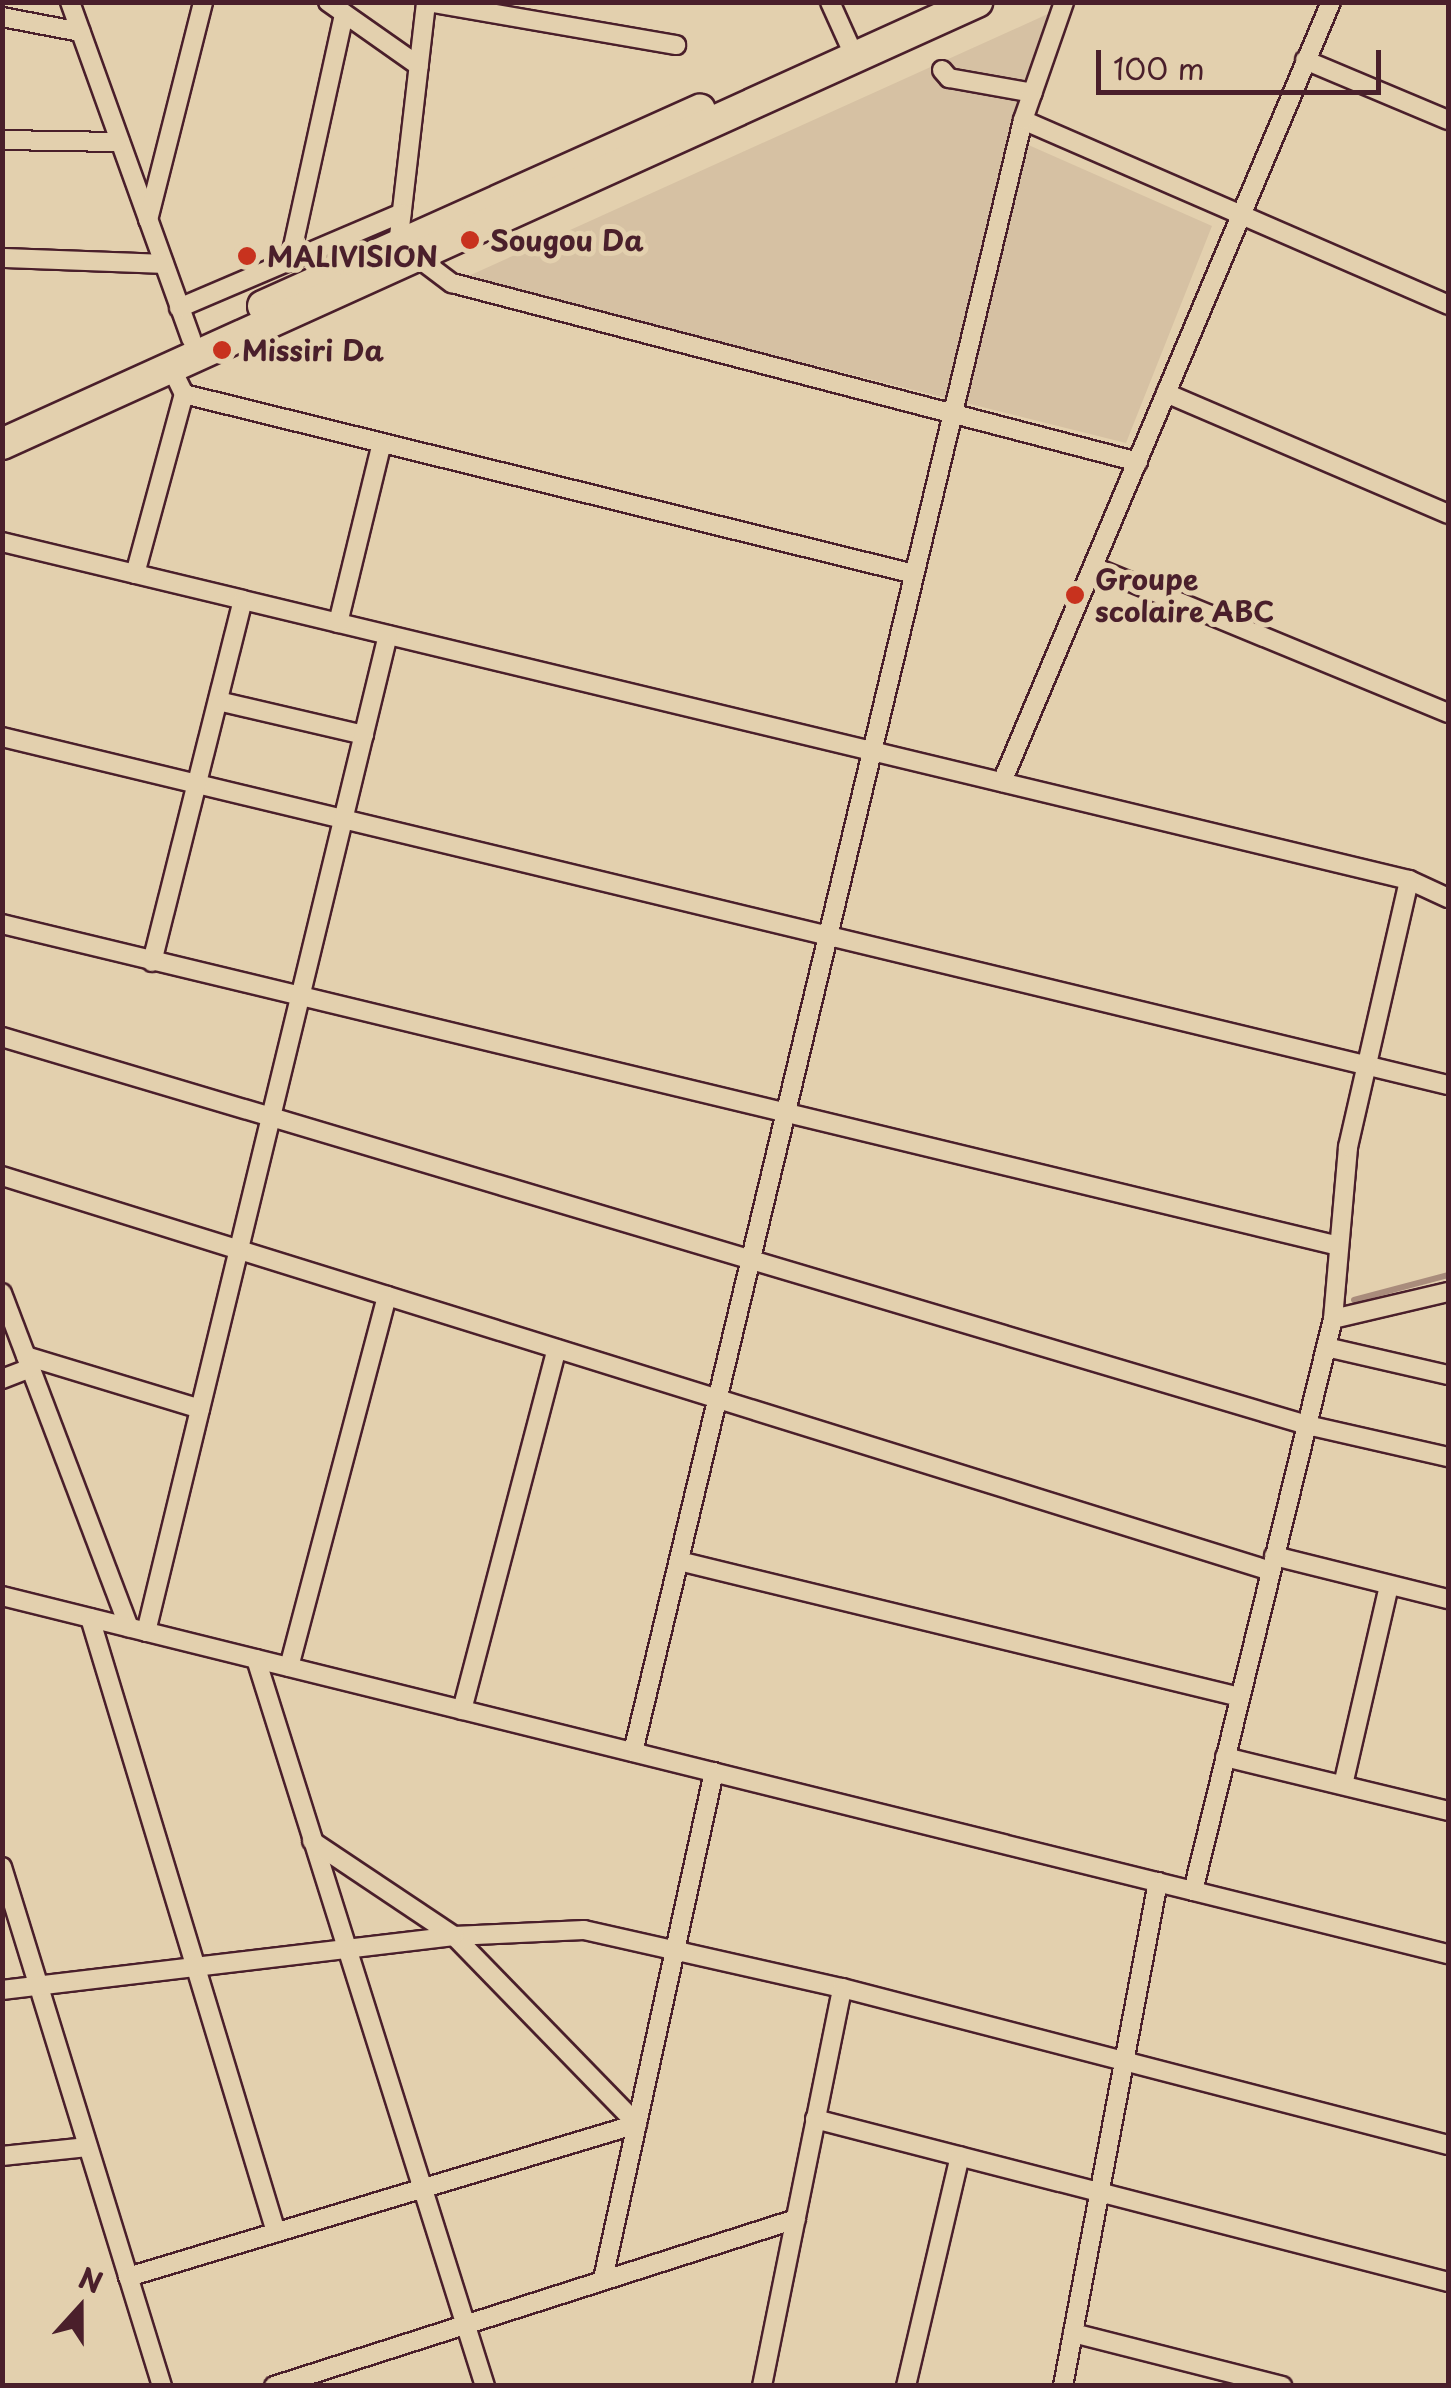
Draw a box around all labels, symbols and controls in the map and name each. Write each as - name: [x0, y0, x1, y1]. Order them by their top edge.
- scale bar: [1101, 30, 1386, 92]
- text: 100 m: [1113, 45, 1205, 90]
- place label: Sougou Da: [490, 223, 644, 257]
- marker: Sougou Da: [459, 229, 481, 251]
- place label: MALIVISION: [267, 239, 438, 273]
- marker: MALIVISION: [236, 245, 258, 267]
- place label: Missiri Da: [242, 333, 384, 367]
- marker: Missiri Da: [211, 339, 233, 361]
- place label: Groupe scolaire ABC: [1095, 562, 1276, 628]
- marker: Groupe scolaire ABC: [1064, 584, 1086, 606]
- text: N: [73, 2255, 109, 2304]
- north arrow: [30, 2258, 130, 2358]

